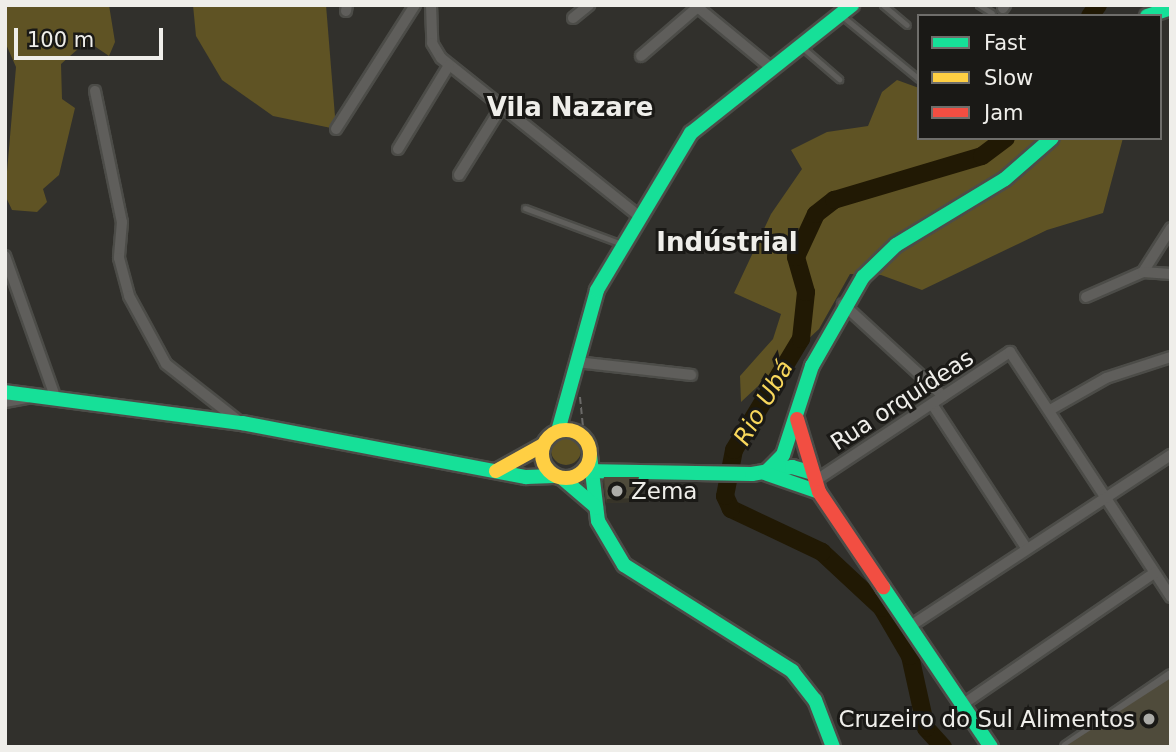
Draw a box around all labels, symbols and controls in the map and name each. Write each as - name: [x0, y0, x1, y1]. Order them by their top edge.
- scale bar: [18, 14, 166, 58]
- legend: [917, 14, 1162, 140]
- text: 100 m: [27, 28, 94, 52]
- text: Fast: [984, 31, 1026, 55]
- text: Slow: [984, 66, 1033, 90]
- district label: Vila Nazare: [487, 92, 653, 124]
- text: Jam: [984, 101, 1024, 125]
- district label: Indústrial: [656, 227, 798, 259]
- street label: Rua orquídeas: [826, 344, 978, 456]
- water label: Rio Ubá: [728, 355, 800, 451]
- place label: Zema: [631, 477, 697, 505]
- marker: Zema: [609, 483, 625, 499]
- place label: Cruzeiro do Sul Alimentos: [838, 705, 1135, 733]
- marker: Cruzeiro do Sul Alimentos: [1141, 711, 1157, 727]

